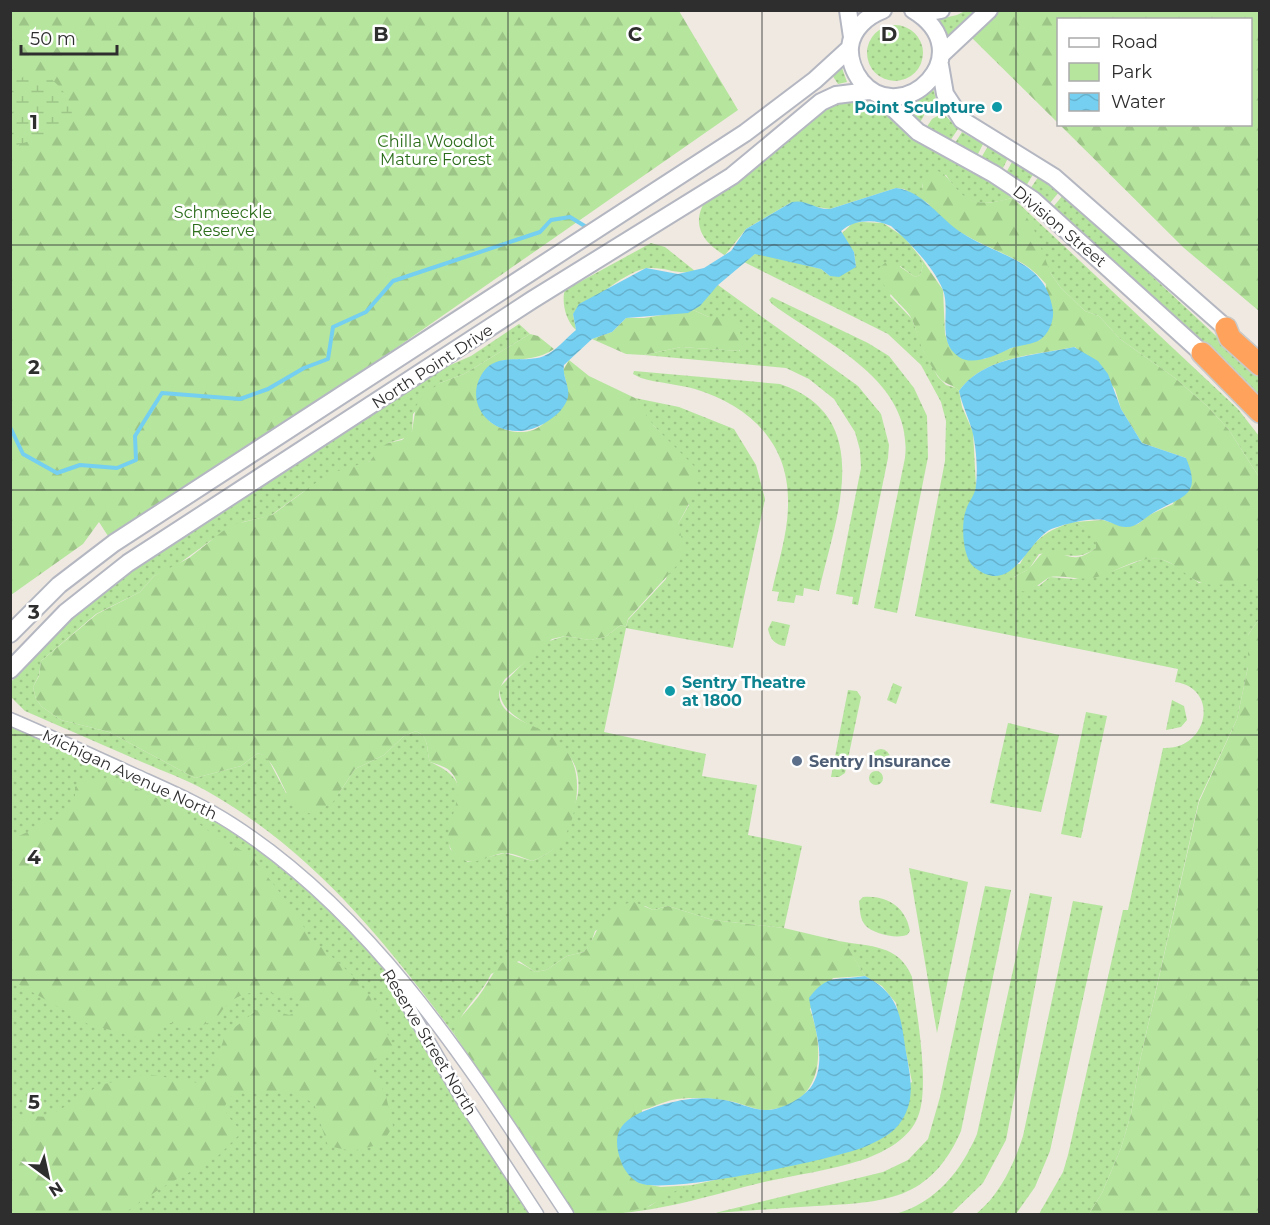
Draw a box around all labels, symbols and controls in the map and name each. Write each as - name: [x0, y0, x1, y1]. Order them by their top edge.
- scale bar: [21, 18, 117, 56]
- legend: [1057, 18, 1252, 126]
- text: B: [373, 22, 389, 46]
- text: C: [628, 22, 643, 46]
- text: D: [881, 22, 897, 46]
- text: 50 m: [30, 28, 76, 50]
- text: Road: [1111, 31, 1158, 53]
- text: Park: [1111, 61, 1152, 83]
- text: Water: [1111, 91, 1166, 113]
- place label: Point Sculpture: [854, 98, 985, 117]
- marker: Point Sculpture: [990, 100, 1004, 114]
- text: 1: [30, 110, 38, 134]
- park label: Chilla Woodlot Mature Forest: [377, 132, 495, 169]
- street label: Division Street: [1009, 182, 1111, 271]
- park label: Schmeeckle Reserve: [174, 203, 272, 240]
- street label: North Point Drive: [368, 320, 496, 413]
- text: 2: [28, 355, 40, 379]
- text: 3: [27, 600, 40, 624]
- place label: Sentry Theatre at 1800: [682, 673, 806, 710]
- marker: Sentry Theatre at 1800: [663, 684, 677, 698]
- street label: Michigan Avenue North: [39, 726, 220, 823]
- place label: Sentry Insurance: [809, 752, 951, 771]
- marker: Sentry Insurance: [790, 754, 804, 768]
- text: 4: [27, 845, 41, 869]
- street label: Reserve Street North: [378, 966, 481, 1119]
- text: 5: [28, 1090, 40, 1114]
- north arrow: [18, 1147, 78, 1207]
- text: N: [45, 1178, 66, 1201]

